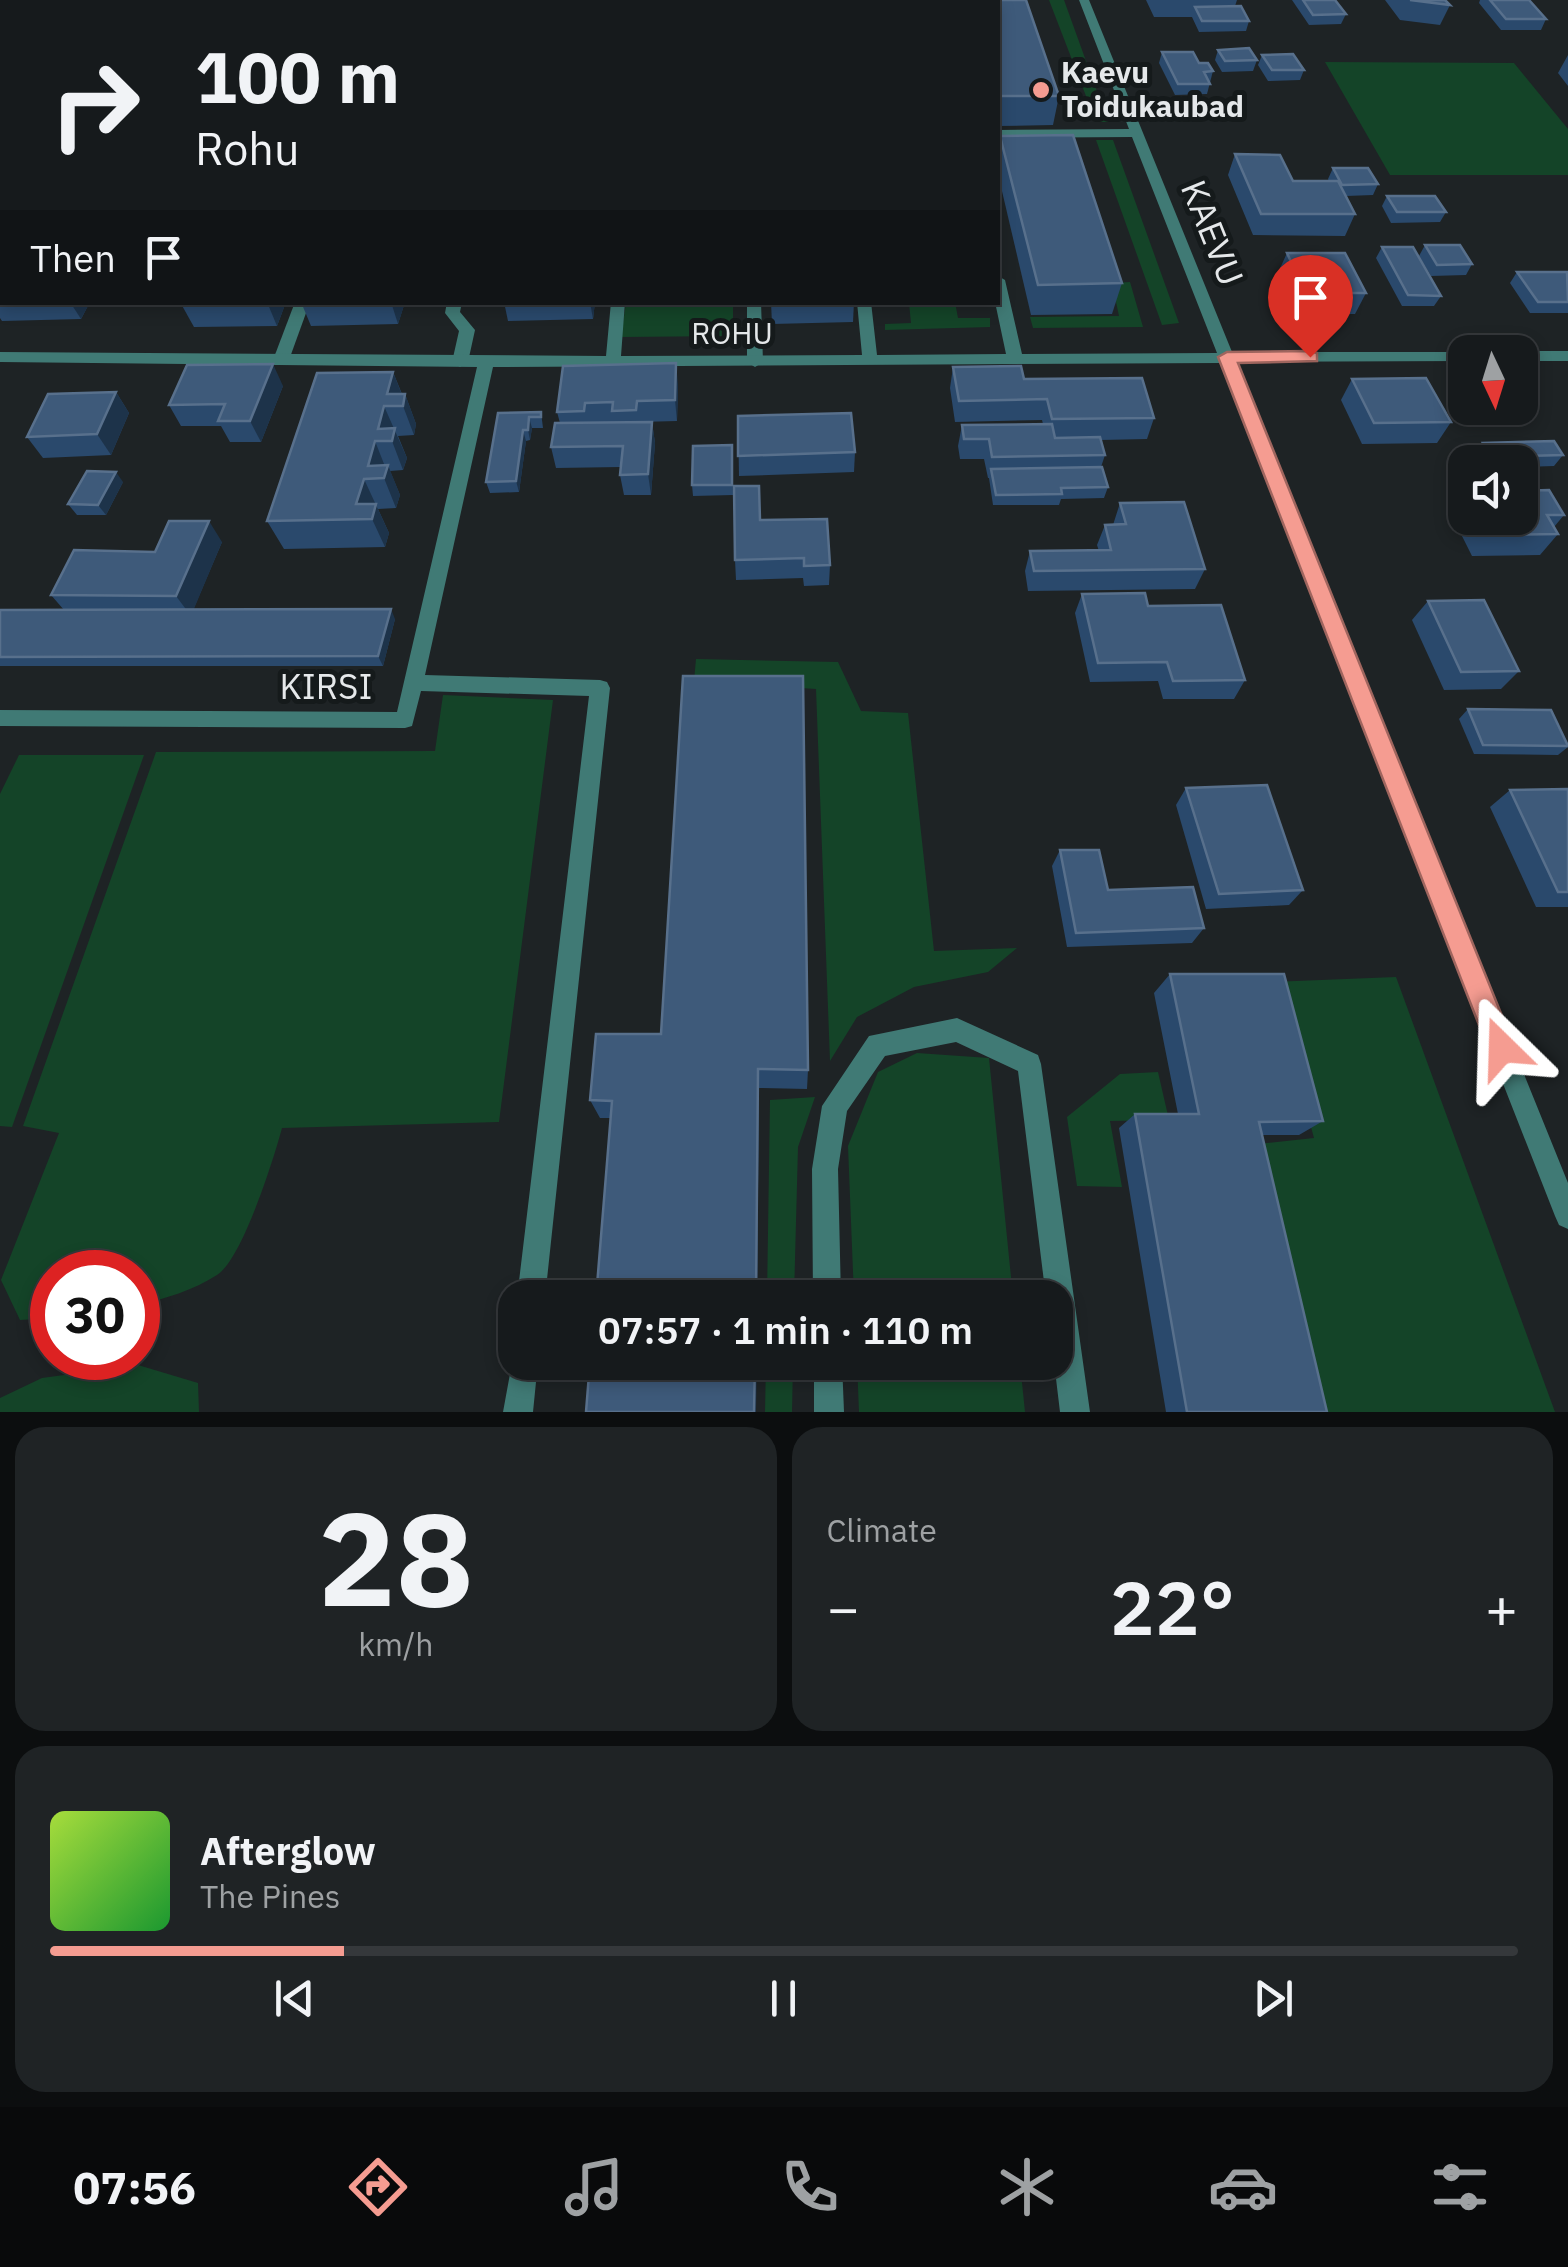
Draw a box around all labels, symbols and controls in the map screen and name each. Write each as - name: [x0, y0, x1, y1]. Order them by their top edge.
- text: 100 m: [195, 31, 400, 122]
- icon: right: [30, 40, 160, 170]
- place label: Kaevu Toidukaubad: [1061, 52, 1244, 125]
- marker: Kaevu Toidukaubad: [1030, 79, 1052, 101]
- text: Rohu: [195, 119, 299, 177]
- street label: KAEVU: [1171, 173, 1255, 292]
- icon: arrive: [136, 230, 191, 285]
- text: Then: [30, 233, 116, 282]
- pin: [1268, 255, 1353, 358]
- icon: arrive: [1283, 270, 1338, 325]
- street label: ROHU: [691, 313, 773, 352]
- north arrow: [1448, 335, 1538, 425]
- map controls: [1448, 335, 1538, 535]
- button: sound: [1448, 445, 1538, 535]
- street label: KIRSI: [280, 663, 372, 709]
- position arrow: [1450, 996, 1554, 1100]
- speed limit sign: 30: [30, 1250, 160, 1380]
- text: 07:57 · 1 min · 110 m: [598, 1305, 973, 1354]
- text: 28: [318, 1473, 474, 1642]
- text: Climate: [827, 1509, 937, 1551]
- text: 22°: [1110, 1558, 1235, 1656]
- text: −: [827, 1572, 860, 1643]
- text: +: [1485, 1572, 1518, 1643]
- text: km/h: [358, 1623, 433, 1665]
- text: Afterglow: [200, 1826, 376, 1875]
- text: The Pines: [200, 1875, 340, 1917]
- icon: previous: [267, 1971, 322, 2026]
- icon: pause: [756, 1971, 811, 2026]
- icon: next: [1246, 1971, 1301, 2026]
- icon: directions: [343, 2152, 413, 2222]
- icon: music: [559, 2152, 629, 2222]
- icon: phone: [775, 2152, 845, 2222]
- icon: climate: [992, 2152, 1062, 2222]
- icon: car: [1208, 2152, 1278, 2222]
- icon: filters: [1425, 2152, 1495, 2222]
- text: 07:56: [73, 2158, 196, 2216]

